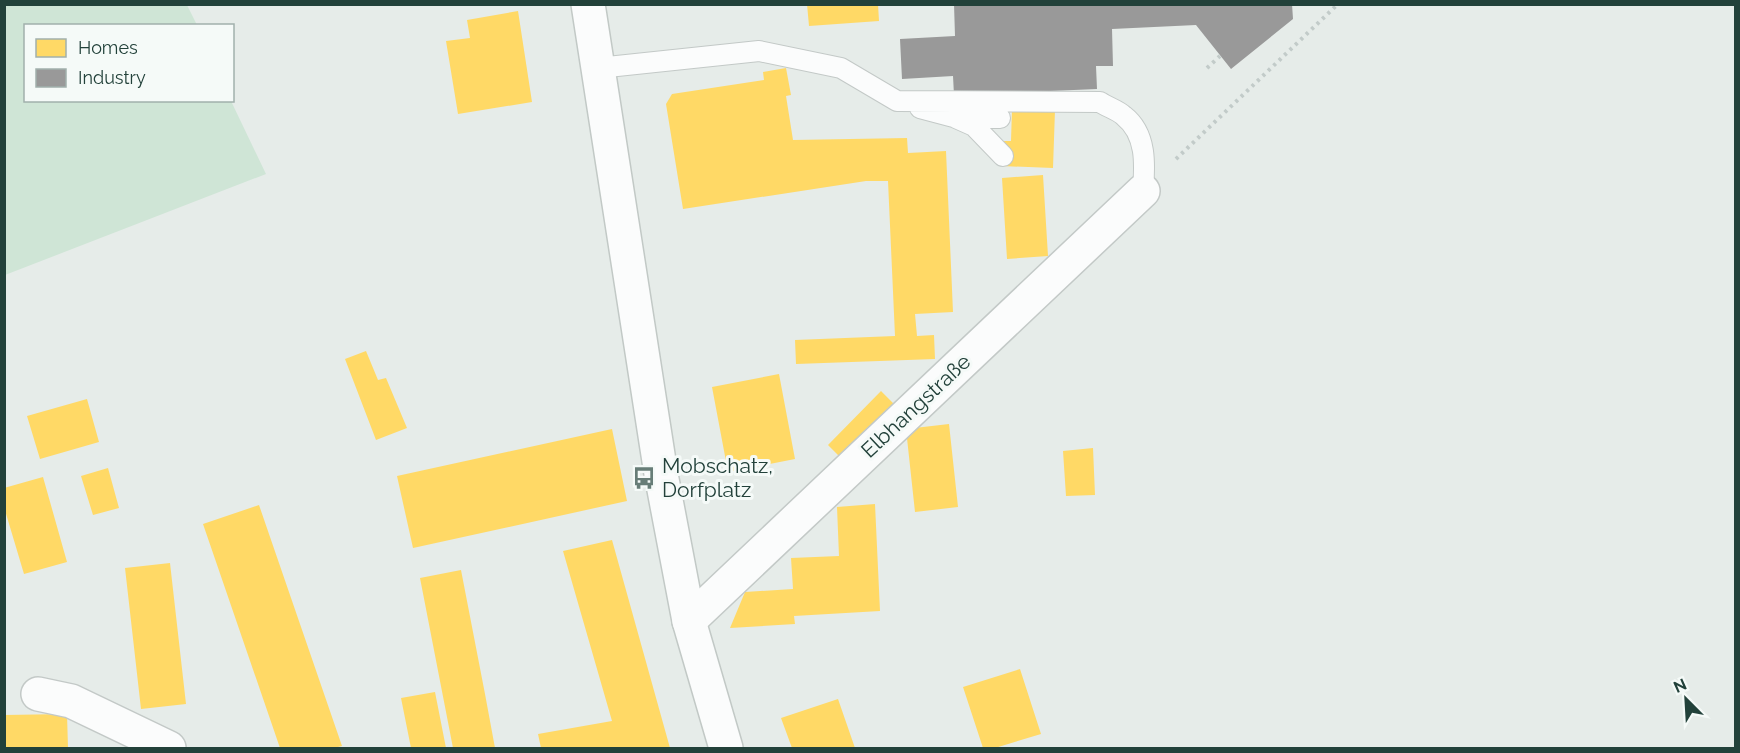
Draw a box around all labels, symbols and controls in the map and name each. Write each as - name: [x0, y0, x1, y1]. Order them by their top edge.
- legend: [24, 24, 234, 102]
- text: Homes: [78, 37, 138, 58]
- text: Industry: [78, 67, 146, 88]
- street label: Elbhangstraße: [856, 349, 975, 463]
- place label: Mobschatz, Dorfplatz: [662, 453, 773, 502]
- bus stop icon: Mobschatz, Dorfplatz: [631, 465, 657, 491]
- north arrow: [1656, 669, 1716, 729]
- text: N: [1671, 675, 1690, 697]

